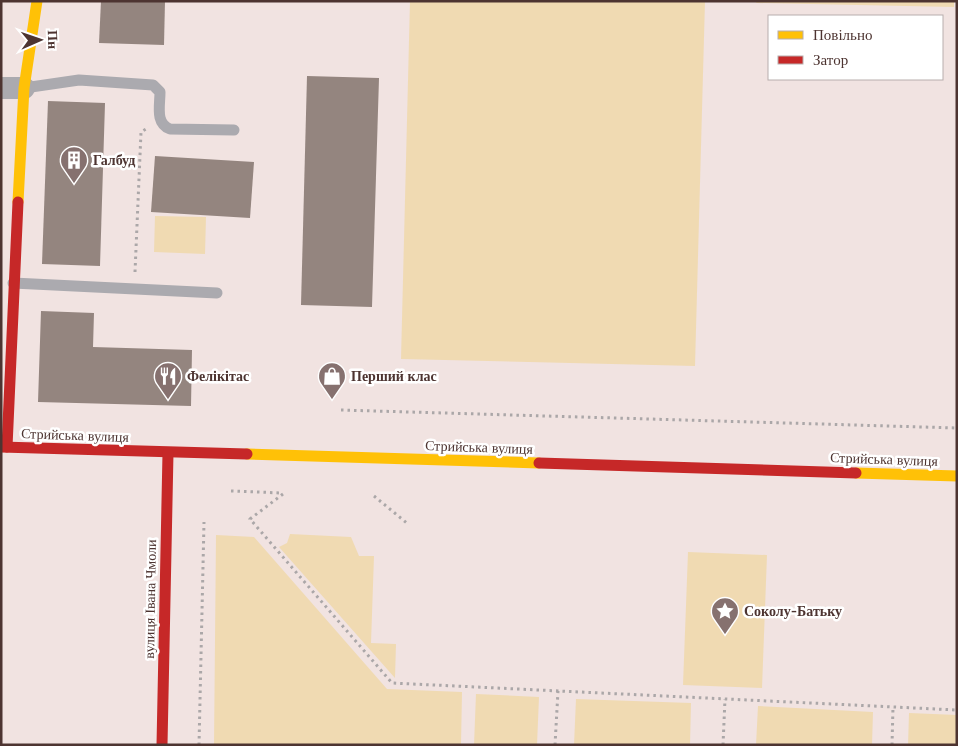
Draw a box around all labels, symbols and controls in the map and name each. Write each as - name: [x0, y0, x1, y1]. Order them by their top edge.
- north arrow: [15, 15, 65, 65]
- legend: [768, 15, 943, 80]
- text: Повільно: [813, 25, 872, 44]
- text: Пн: [44, 30, 62, 49]
- text: Затор: [813, 50, 848, 69]
- building icon: Галбуд: [59, 145, 89, 184]
- place label: Галбуд: [93, 151, 135, 169]
- restaurant icon: Фелікітас: [153, 361, 183, 400]
- shop icon: Перший клас: [317, 361, 347, 400]
- place label: Фелікітас: [187, 367, 249, 385]
- place label: Перший клас: [351, 367, 437, 385]
- street label: Стрийська вулиця: [21, 424, 130, 446]
- street label: Стрийська вулиця: [425, 436, 534, 458]
- street label: Стрийська вулиця: [830, 448, 939, 470]
- street label: вулиця Івана Чмоли: [140, 539, 160, 659]
- place icon: Соколу-Батьку: [710, 596, 740, 635]
- place label: Соколу-Батьку: [744, 602, 842, 620]

